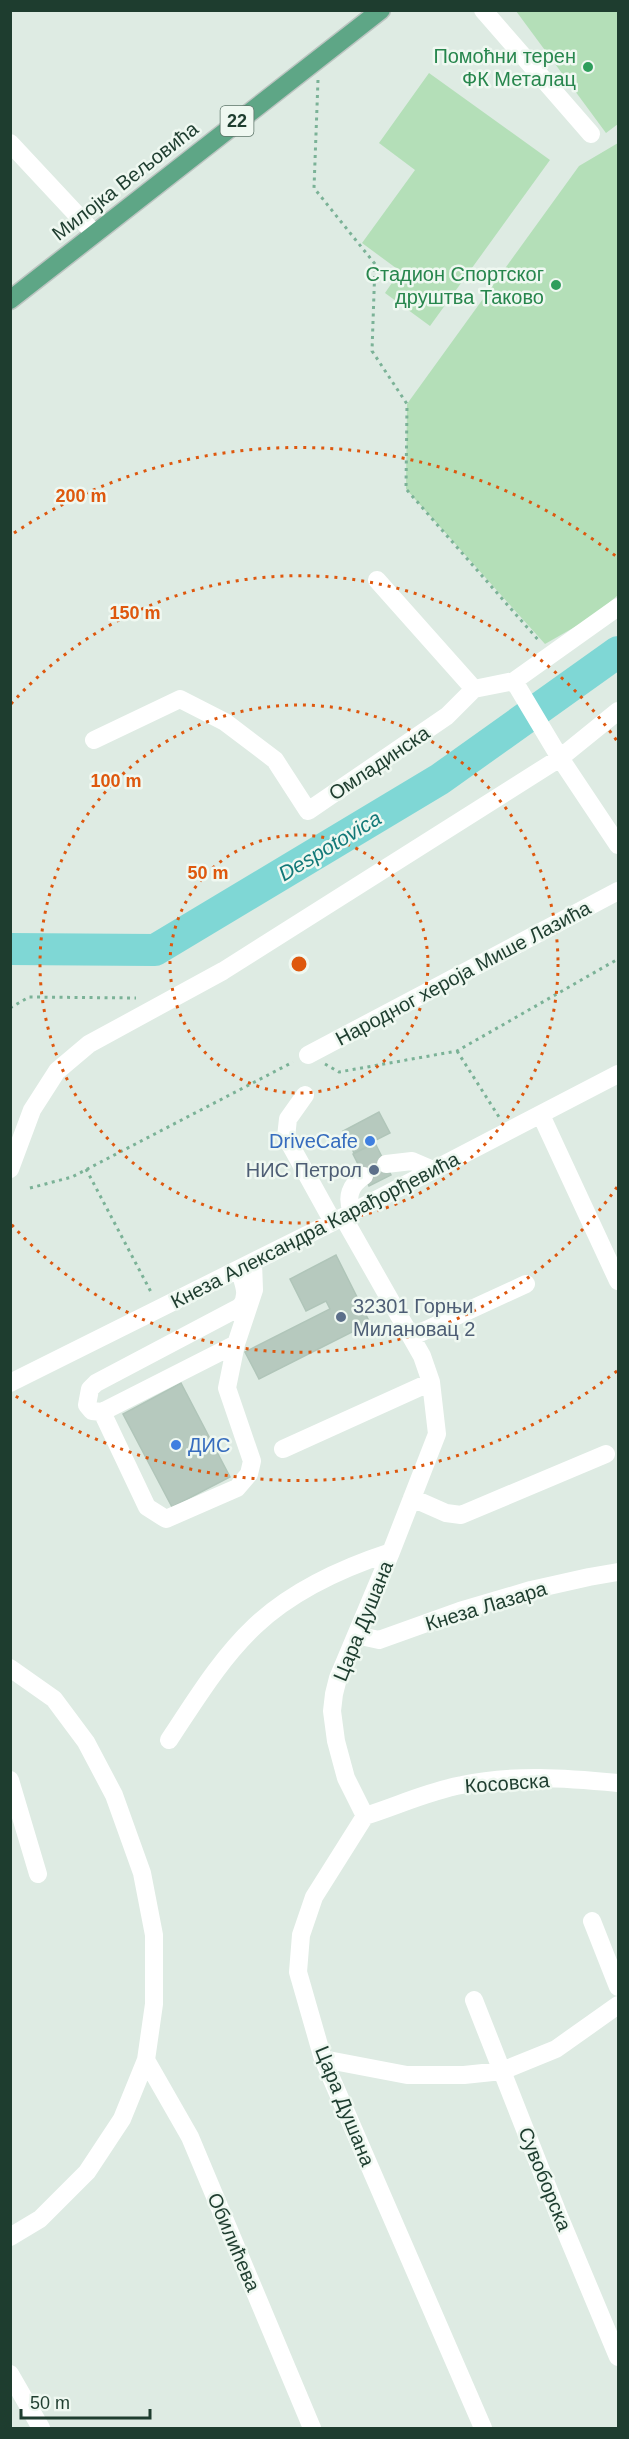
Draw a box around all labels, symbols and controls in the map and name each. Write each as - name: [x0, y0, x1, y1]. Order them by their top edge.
- place label: Помоћни терен ФК Металац: [433, 45, 576, 90]
- marker: Помоћни терен ФК Металац: [581, 60, 595, 74]
- road number: 22: [220, 106, 254, 136]
- street label: Милојка Вељовића: [48, 117, 203, 245]
- place label: Стадион Спортског друштва Таково: [366, 263, 544, 308]
- marker: Стадион Спортског друштва Таково: [549, 278, 563, 292]
- text: 200 m: [55, 486, 107, 506]
- text: 150 m: [109, 603, 161, 623]
- street label: Омладинска: [325, 721, 434, 805]
- text: 100 m: [90, 771, 142, 791]
- water label: Despotovica: [274, 806, 385, 885]
- text: 50 m: [187, 863, 229, 883]
- street label: Народног хероја Мише Лазића: [332, 896, 595, 1050]
- centre of rings: [289, 954, 309, 974]
- place label: DriveCafe: [269, 1130, 358, 1152]
- marker: DriveCafe: [363, 1134, 377, 1148]
- street label: Кнеза Александра Карађорђевића: [167, 1147, 464, 1313]
- place label: НИС Петрол: [246, 1159, 362, 1181]
- marker: НИС Петрол: [367, 1163, 381, 1177]
- place label: 32301 Горњи Милановац 2: [353, 1295, 475, 1340]
- marker: 32301 Горњи Милановац 2: [334, 1310, 348, 1324]
- place label: ДИС: [188, 1434, 230, 1456]
- marker: ДИС: [169, 1438, 183, 1452]
- street label: Цара Душана: [329, 1557, 397, 1684]
- street label: Кнеза Лазара: [423, 1577, 550, 1635]
- street label: Косовска: [464, 1769, 551, 1797]
- street label: Цара Душана: [311, 2043, 379, 2170]
- street label: Сувоборска: [514, 2124, 576, 2235]
- street label: Обилићева: [203, 2189, 265, 2295]
- scale bar: [21, 2382, 150, 2420]
- text: 50 m: [30, 2393, 70, 2413]

